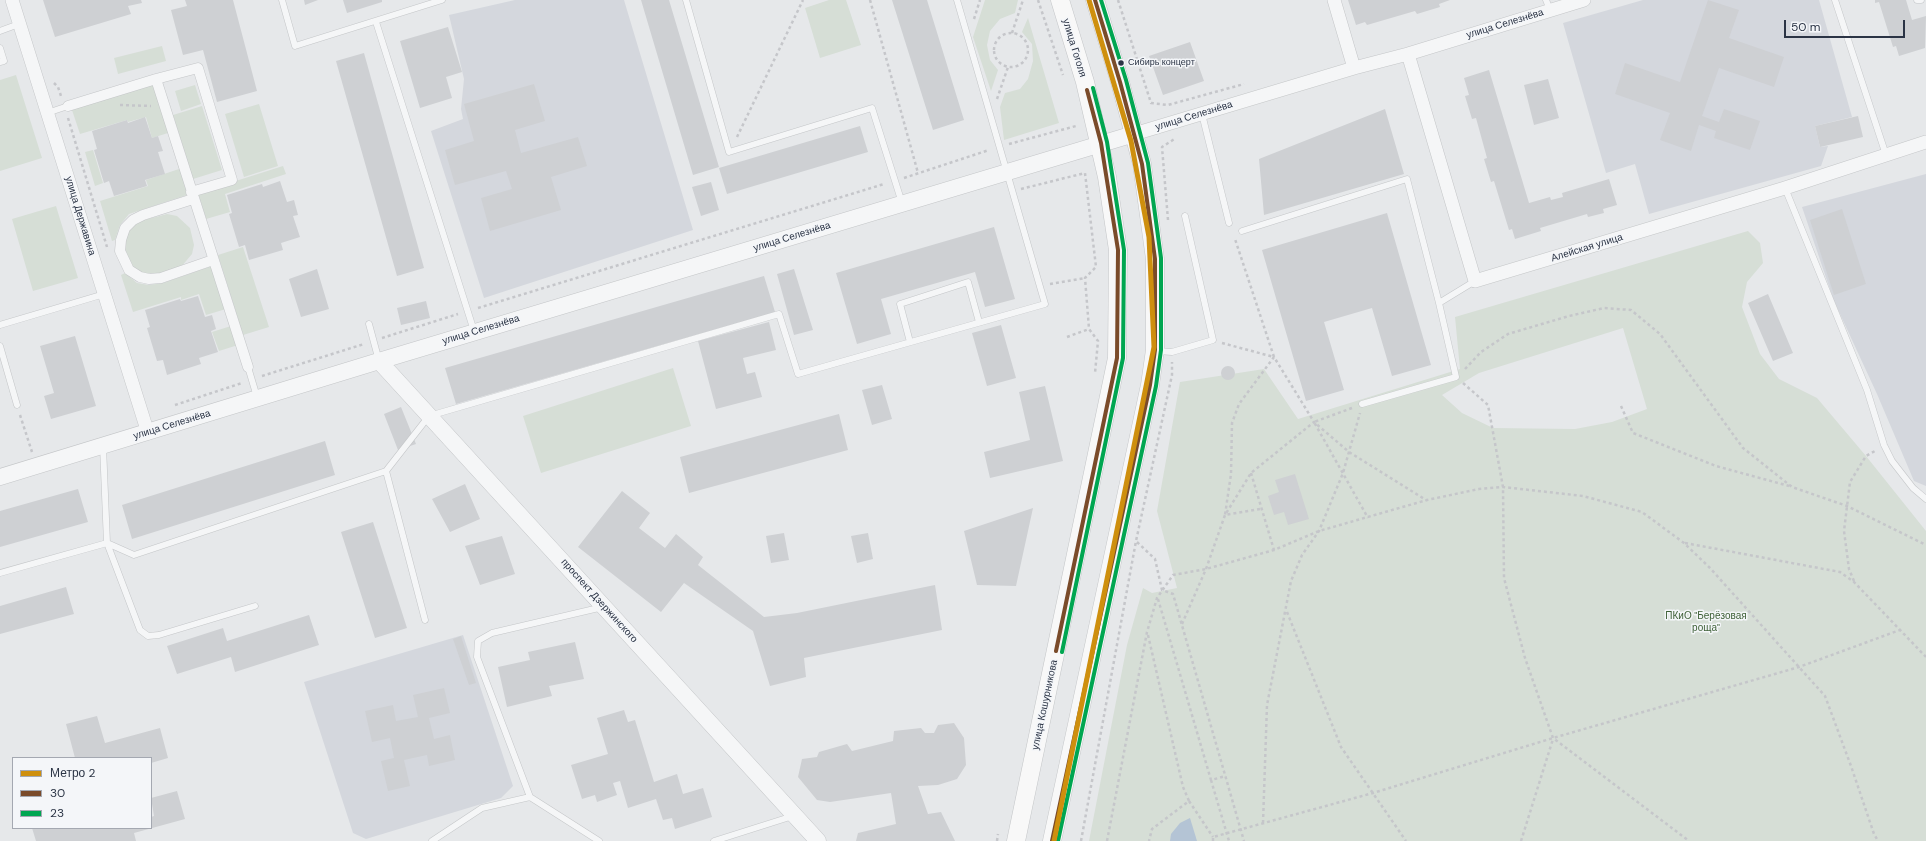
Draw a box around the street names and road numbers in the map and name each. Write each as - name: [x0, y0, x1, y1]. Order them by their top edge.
- street label: улица Селезнёва: [1465, 7, 1545, 41]
- street label: улица Гоголя: [1059, 17, 1089, 79]
- street label: улица Селезнёва: [1154, 99, 1234, 133]
- street label: улица Державина: [62, 175, 98, 257]
- street label: улица Селезнёва: [752, 220, 832, 254]
- street label: Алейская улица: [1550, 231, 1624, 265]
- street label: улица Селезнёва: [441, 313, 521, 347]
- street label: улица Селезнёва: [132, 408, 212, 442]
- street label: проспект Дзержинского: [558, 557, 640, 645]
- street label: улица Кошурникова: [1030, 659, 1060, 751]

